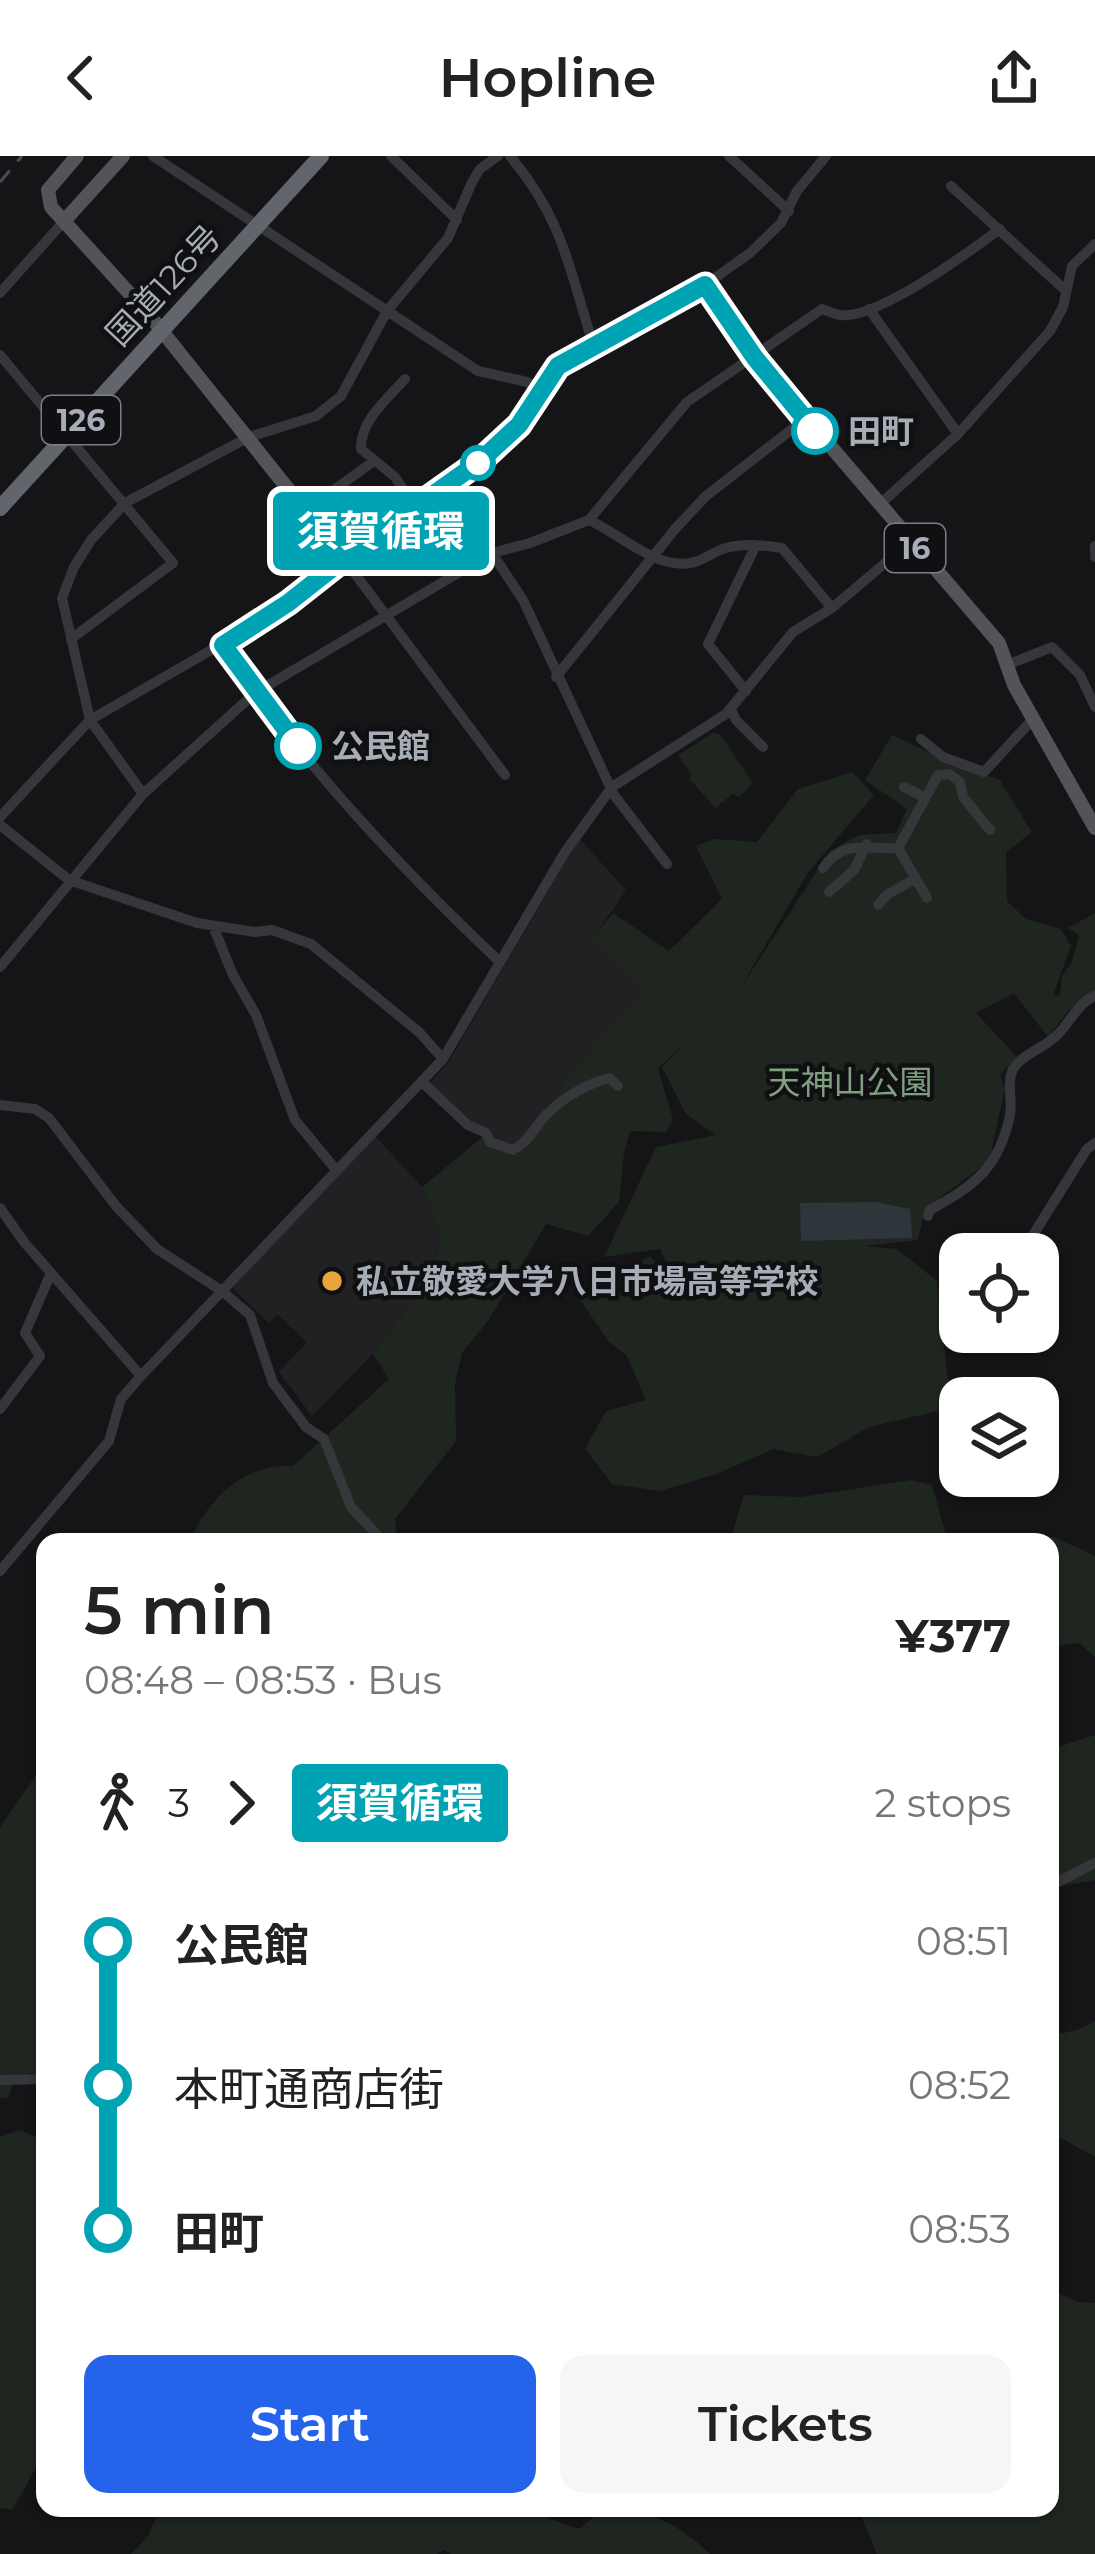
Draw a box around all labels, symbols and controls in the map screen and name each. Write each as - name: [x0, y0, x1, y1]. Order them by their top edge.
- icon: back: [48, 45, 114, 111]
- text: Hopline: [439, 45, 656, 111]
- icon: share: [981, 45, 1047, 111]
- street label: 国道126号: [97, 217, 229, 353]
- road number: 126: [42, 396, 120, 444]
- marker: 田町: [793, 409, 837, 453]
- place label: 田町: [848, 411, 914, 451]
- unlabelled marker: [462, 447, 494, 479]
- line badge: 須賀循環: [297, 492, 465, 570]
- text: 須賀循環: [297, 505, 465, 557]
- road number: 16: [885, 524, 945, 572]
- marker: 公民館: [276, 724, 320, 768]
- place label: 公民館: [331, 726, 430, 766]
- park label: 天神山公園: [768, 1062, 933, 1102]
- map controls: [939, 1233, 1059, 1497]
- button: locate: [939, 1233, 1059, 1353]
- place label: 私立敬愛大学八日市場高等学校: [356, 1261, 818, 1301]
- marker: 私立敬愛大学八日市場高等学校: [319, 1268, 345, 1294]
- button: layers: [939, 1377, 1059, 1497]
- text: 5 min: [84, 1570, 275, 1651]
- text: ¥377: [895, 1608, 1011, 1663]
- text: 08:48 – 08:53 · Bus: [84, 1656, 442, 1704]
- icon: walk: [84, 1770, 150, 1836]
- icon: forward: [208, 1770, 274, 1836]
- text: 須賀循環: [316, 1777, 484, 1829]
- text: 3: [168, 1779, 190, 1827]
- text: 2 stops: [875, 1779, 1011, 1827]
- text: 公民館: [174, 1917, 309, 1972]
- text: 08:51: [916, 1917, 1011, 1965]
- text: 本町通商店街: [174, 2061, 444, 2116]
- text: 08:52: [908, 2061, 1011, 2109]
- text: 田町: [174, 2205, 264, 2260]
- text: 08:53: [908, 2205, 1011, 2253]
- button: Start: [84, 2355, 536, 2493]
- button: Tickets: [560, 2355, 1011, 2493]

